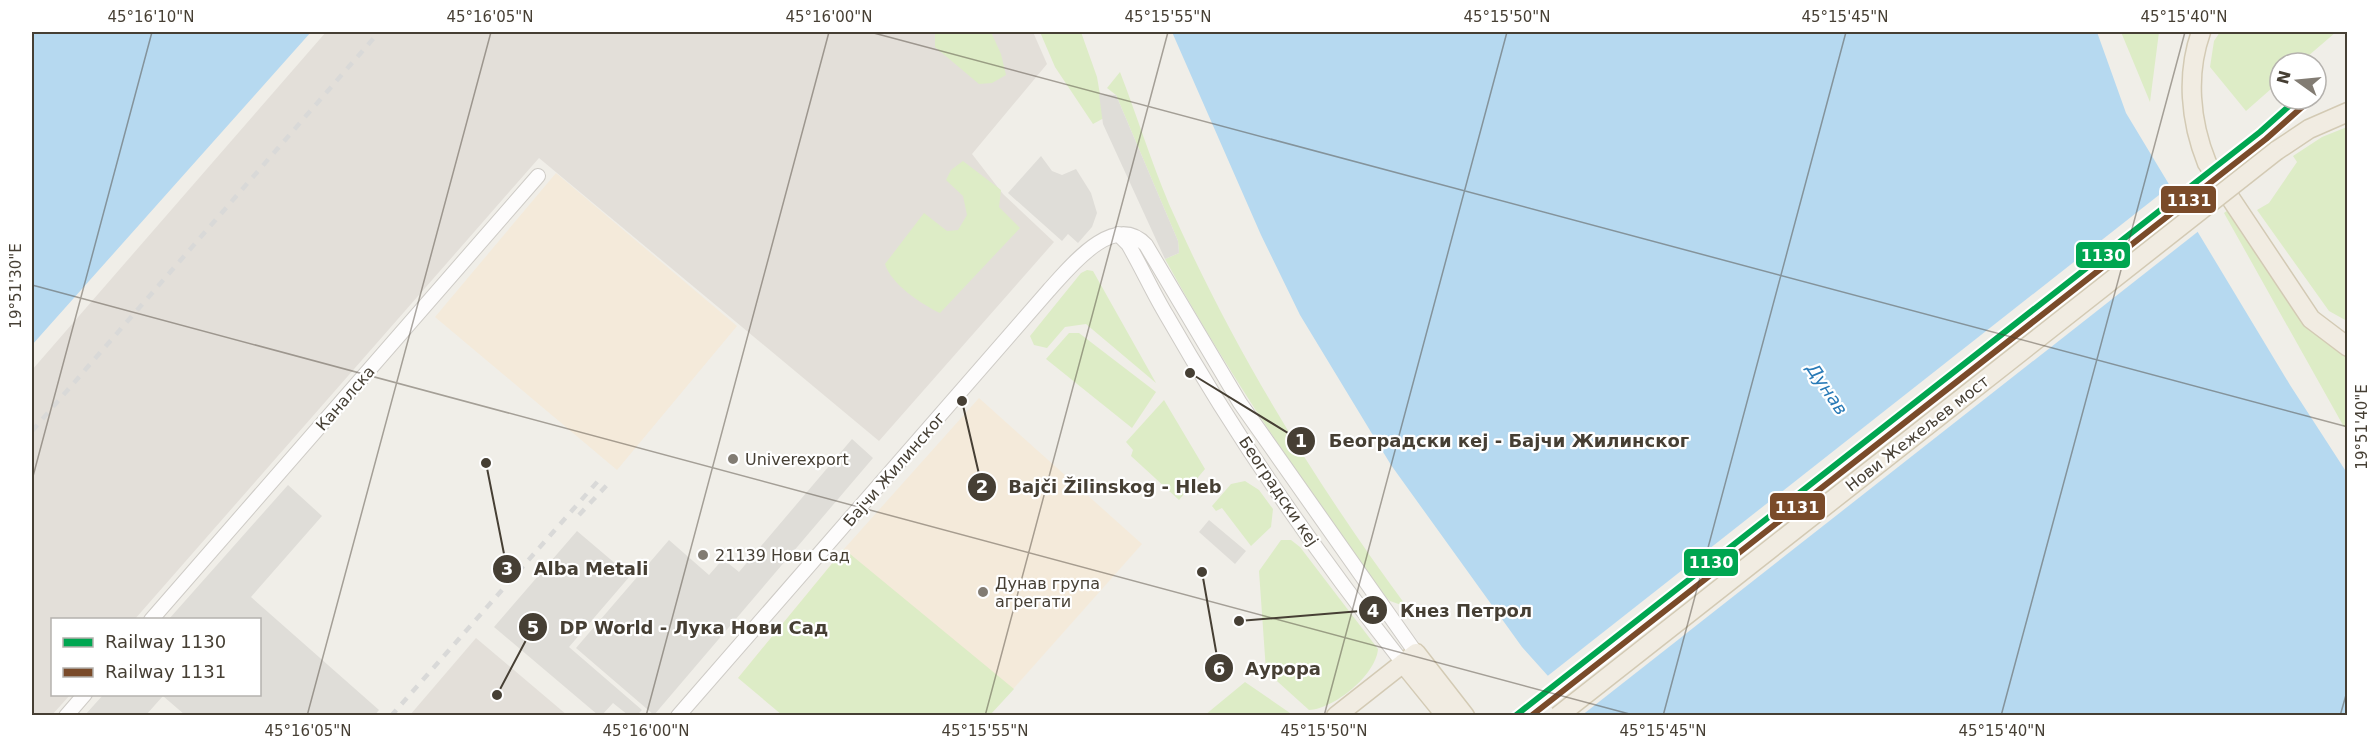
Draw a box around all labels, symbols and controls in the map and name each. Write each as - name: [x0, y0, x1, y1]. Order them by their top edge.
- text: 45°16'10"N: [107, 8, 195, 26]
- text: 45°16'05"N: [446, 8, 534, 26]
- text: 45°16'00"N: [785, 8, 873, 26]
- text: 45°15'55"N: [1124, 8, 1212, 26]
- text: 45°15'50"N: [1463, 8, 1551, 26]
- text: 45°15'45"N: [1801, 8, 1889, 26]
- text: 45°15'40"N: [2140, 8, 2228, 26]
- north arrow: [2268, 51, 2328, 111]
- text: N: [2273, 68, 2295, 86]
- line badge: 1131: [2160, 185, 2217, 214]
- text: 1131: [2167, 191, 2211, 210]
- line badge: 1130: [2075, 241, 2131, 269]
- text: 19°51'30"E: [7, 243, 25, 329]
- text: 1130: [2081, 246, 2125, 265]
- water label: Дунав: [1802, 358, 1852, 419]
- street label: Каналска: [312, 362, 379, 435]
- street label: Нови Жежељев мост: [1842, 371, 1993, 495]
- text: 19°51'40"E: [2353, 384, 2371, 470]
- street label: Бајчи Жилинског: [839, 408, 949, 530]
- callout: Београдски кеј - Бајчи Жилинског: [1286, 423, 1701, 459]
- text: 1: [1295, 430, 1307, 451]
- text: Београдски кеј - Бајчи Жилинског: [1329, 430, 1689, 451]
- street label: Београдски кеј: [1235, 433, 1322, 550]
- place label: Univerexport: [745, 450, 849, 469]
- marker: Univerexport: [726, 452, 740, 466]
- callout: Bajči Žilinskog - Hleb: [967, 469, 1234, 505]
- text: 2: [976, 476, 988, 497]
- text: Bajči Žilinskog - Hleb: [1008, 476, 1222, 497]
- line badge: 1131: [1769, 492, 1826, 521]
- text: 1131: [1775, 498, 1819, 517]
- place label: 21139 Нови Сад: [715, 546, 850, 565]
- marker: 21139 Нови Сад: [696, 548, 710, 562]
- line badge: 1130: [1683, 548, 1739, 577]
- callout: Alba Metali: [492, 551, 661, 587]
- text: 1130: [1689, 553, 1733, 572]
- text: 3: [501, 558, 513, 579]
- text: Alba Metali: [534, 558, 648, 579]
- place label: Дунав група агрегати: [995, 574, 1100, 611]
- marker: Дунав група агрегати: [976, 585, 990, 599]
- callout: Кнез Петрол: [1358, 592, 1545, 628]
- text: 4: [1367, 600, 1379, 621]
- text: Кнез Петрол: [1400, 600, 1532, 621]
- callout: DP World - Лука Нови Сад: [518, 609, 840, 645]
- text: 5: [527, 617, 539, 638]
- text: DP World - Лука Нови Сад: [560, 617, 828, 638]
- legend: [51, 618, 261, 696]
- text: Railway 1130: [105, 631, 226, 652]
- callout: Аурора: [1204, 650, 1333, 686]
- text: 6: [1213, 658, 1225, 679]
- text: Аурора: [1245, 658, 1321, 679]
- text: Railway 1131: [105, 661, 226, 682]
- text: 45°16'05"N: [264, 722, 352, 740]
- text: 45°16'00"N: [602, 722, 690, 740]
- text: 45°15'55"N: [941, 722, 1029, 740]
- text: 45°15'50"N: [1280, 722, 1368, 740]
- text: 45°15'45"N: [1619, 722, 1707, 740]
- text: 45°15'40"N: [1958, 722, 2046, 740]

